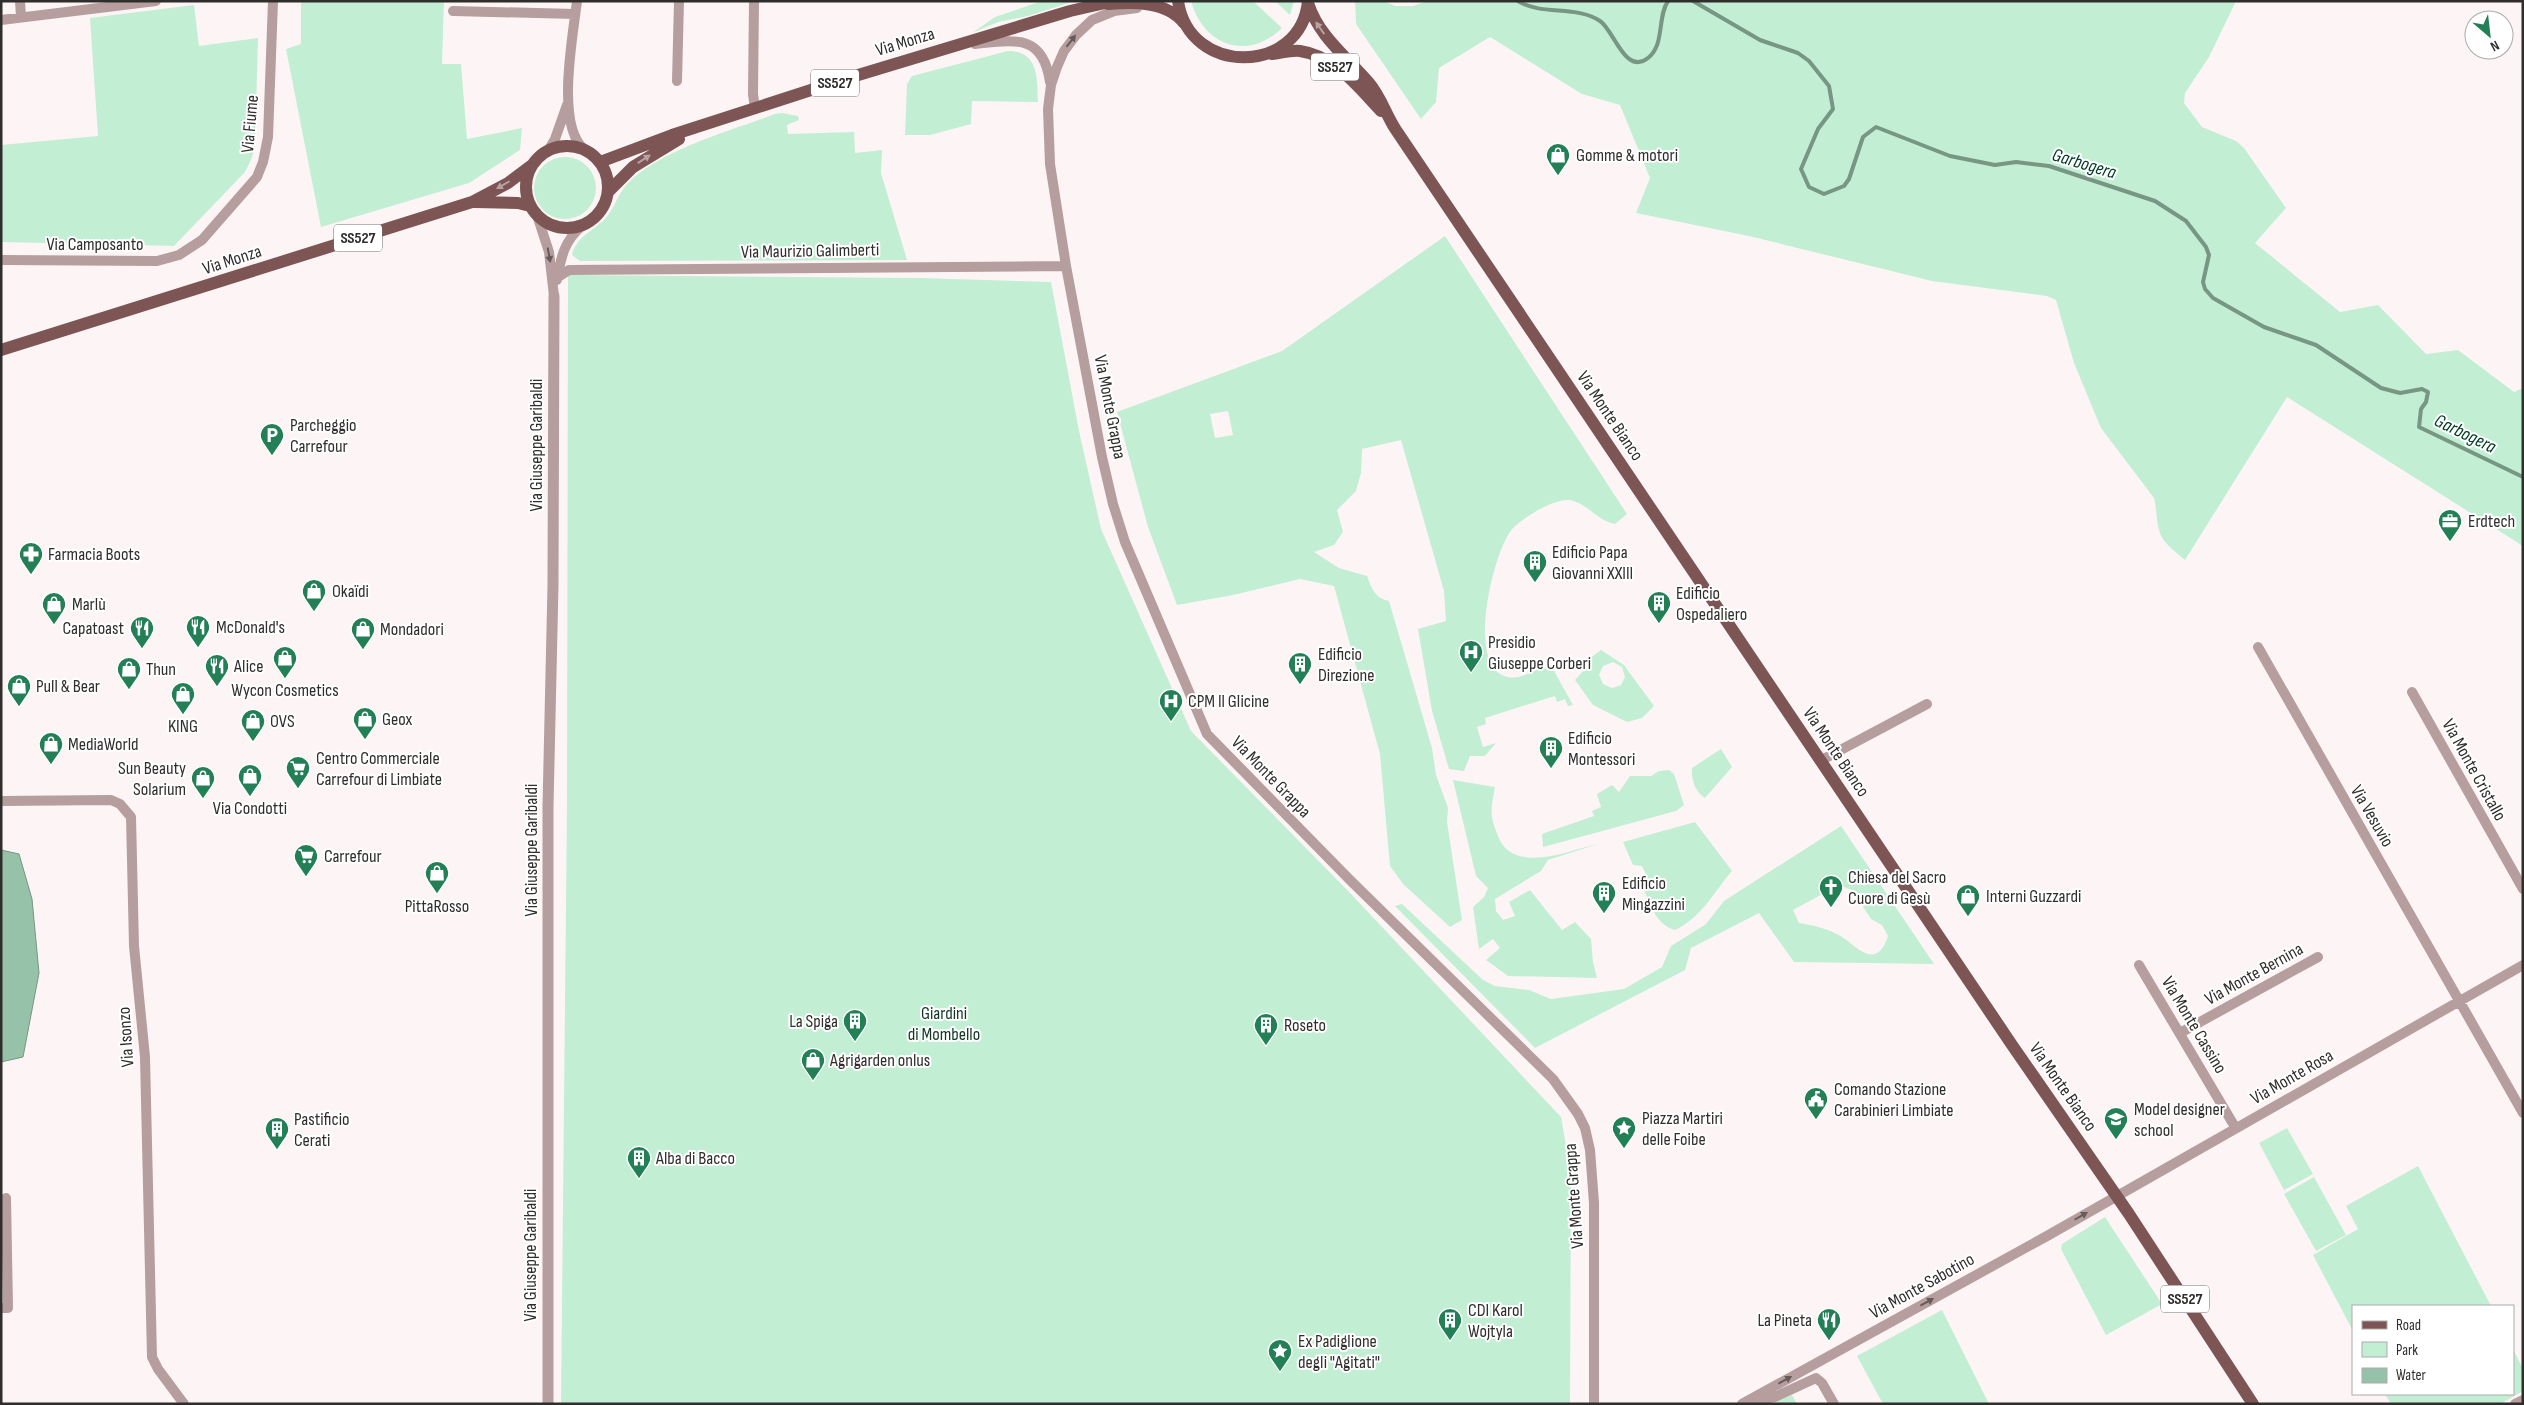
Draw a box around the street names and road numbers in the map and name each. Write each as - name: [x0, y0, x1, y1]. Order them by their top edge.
- street label: Via Monza: [873, 23, 937, 61]
- road number: SS527: [1311, 54, 1359, 80]
- road number: SS527: [811, 70, 859, 96]
- street label: Via Fiume: [237, 94, 263, 154]
- road number: SS527: [334, 224, 382, 252]
- street label: Via Camposanto: [46, 234, 144, 255]
- street label: Via Maurizio Galimberti: [741, 239, 879, 263]
- street label: Via Monza: [200, 241, 264, 279]
- street label: Via Monte Grappa: [1090, 353, 1130, 461]
- street label: Via Monte Bianco: [1572, 367, 1648, 465]
- street label: Via Giuseppe Garibaldi: [526, 379, 547, 511]
- street label: Via Monte Bianco: [1798, 703, 1874, 801]
- street label: Via Monte Cristallo: [2437, 716, 2511, 824]
- street label: Via Monte Grappa: [1227, 732, 1315, 822]
- street label: Via Vesuvio: [2346, 781, 2398, 851]
- street label: Via Giuseppe Garibaldi: [521, 784, 542, 916]
- street label: Via Monte Bernina: [2201, 938, 2307, 1010]
- street label: Via Monte Cassino: [2157, 973, 2231, 1077]
- street label: Via Isonzo: [113, 1006, 139, 1068]
- street label: Via Monte Bianco: [2025, 1039, 2101, 1135]
- street label: Via Monte Rosa: [2247, 1045, 2337, 1109]
- street label: Via Monte Grappa: [1560, 1143, 1588, 1249]
- street label: Via Giuseppe Garibaldi: [520, 1189, 541, 1321]
- street label: Via Monte Sabotino: [1866, 1249, 1978, 1323]
- road number: SS527: [2161, 1286, 2209, 1312]

